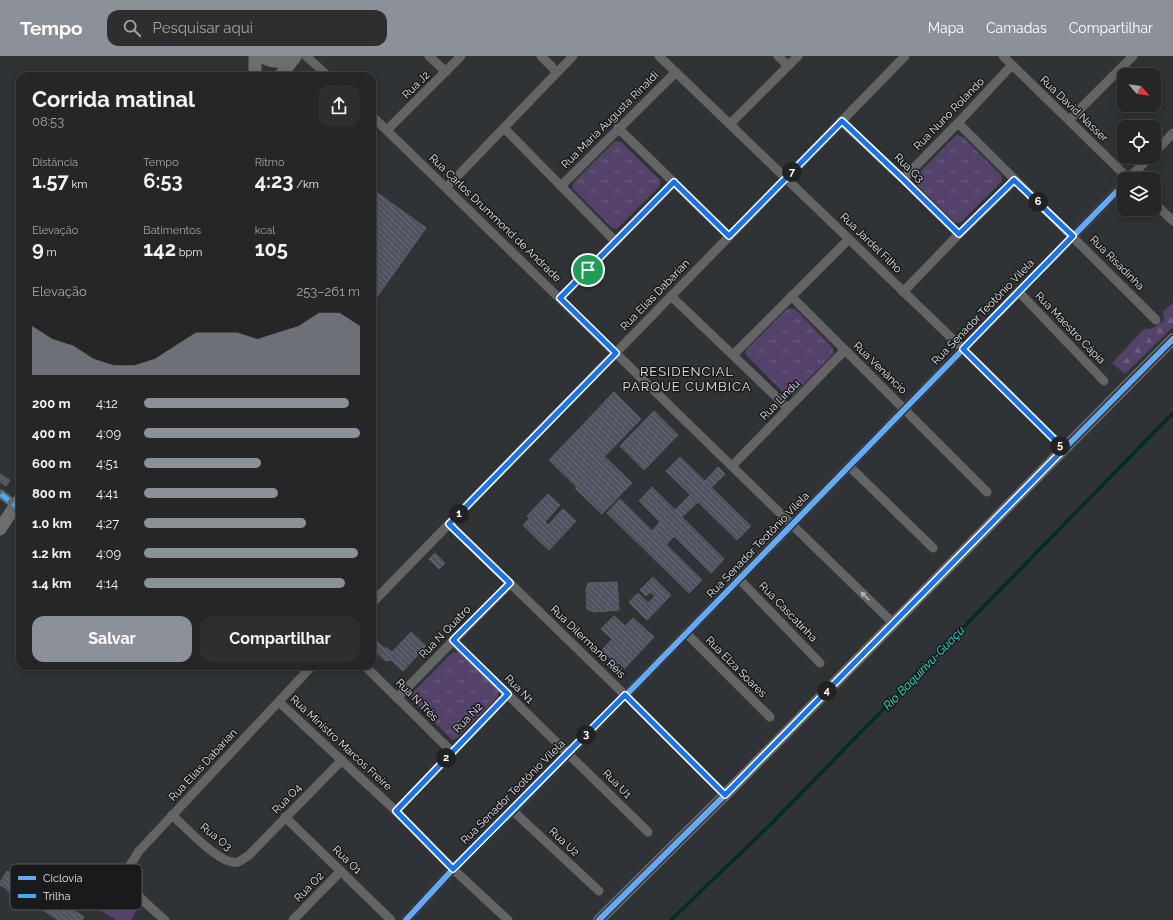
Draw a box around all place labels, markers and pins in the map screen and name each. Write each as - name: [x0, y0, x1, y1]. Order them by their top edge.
- pin: 7: [782, 162, 802, 182]
- pin: 6: [1028, 192, 1048, 212]
- pin: [571, 253, 605, 287]
- pin: 5: [1050, 436, 1070, 456]
- pin: 1: [449, 504, 469, 524]
- pin: 4: [817, 681, 837, 701]
- pin: 3: [576, 725, 596, 745]
- pin: 2: [436, 748, 456, 768]

